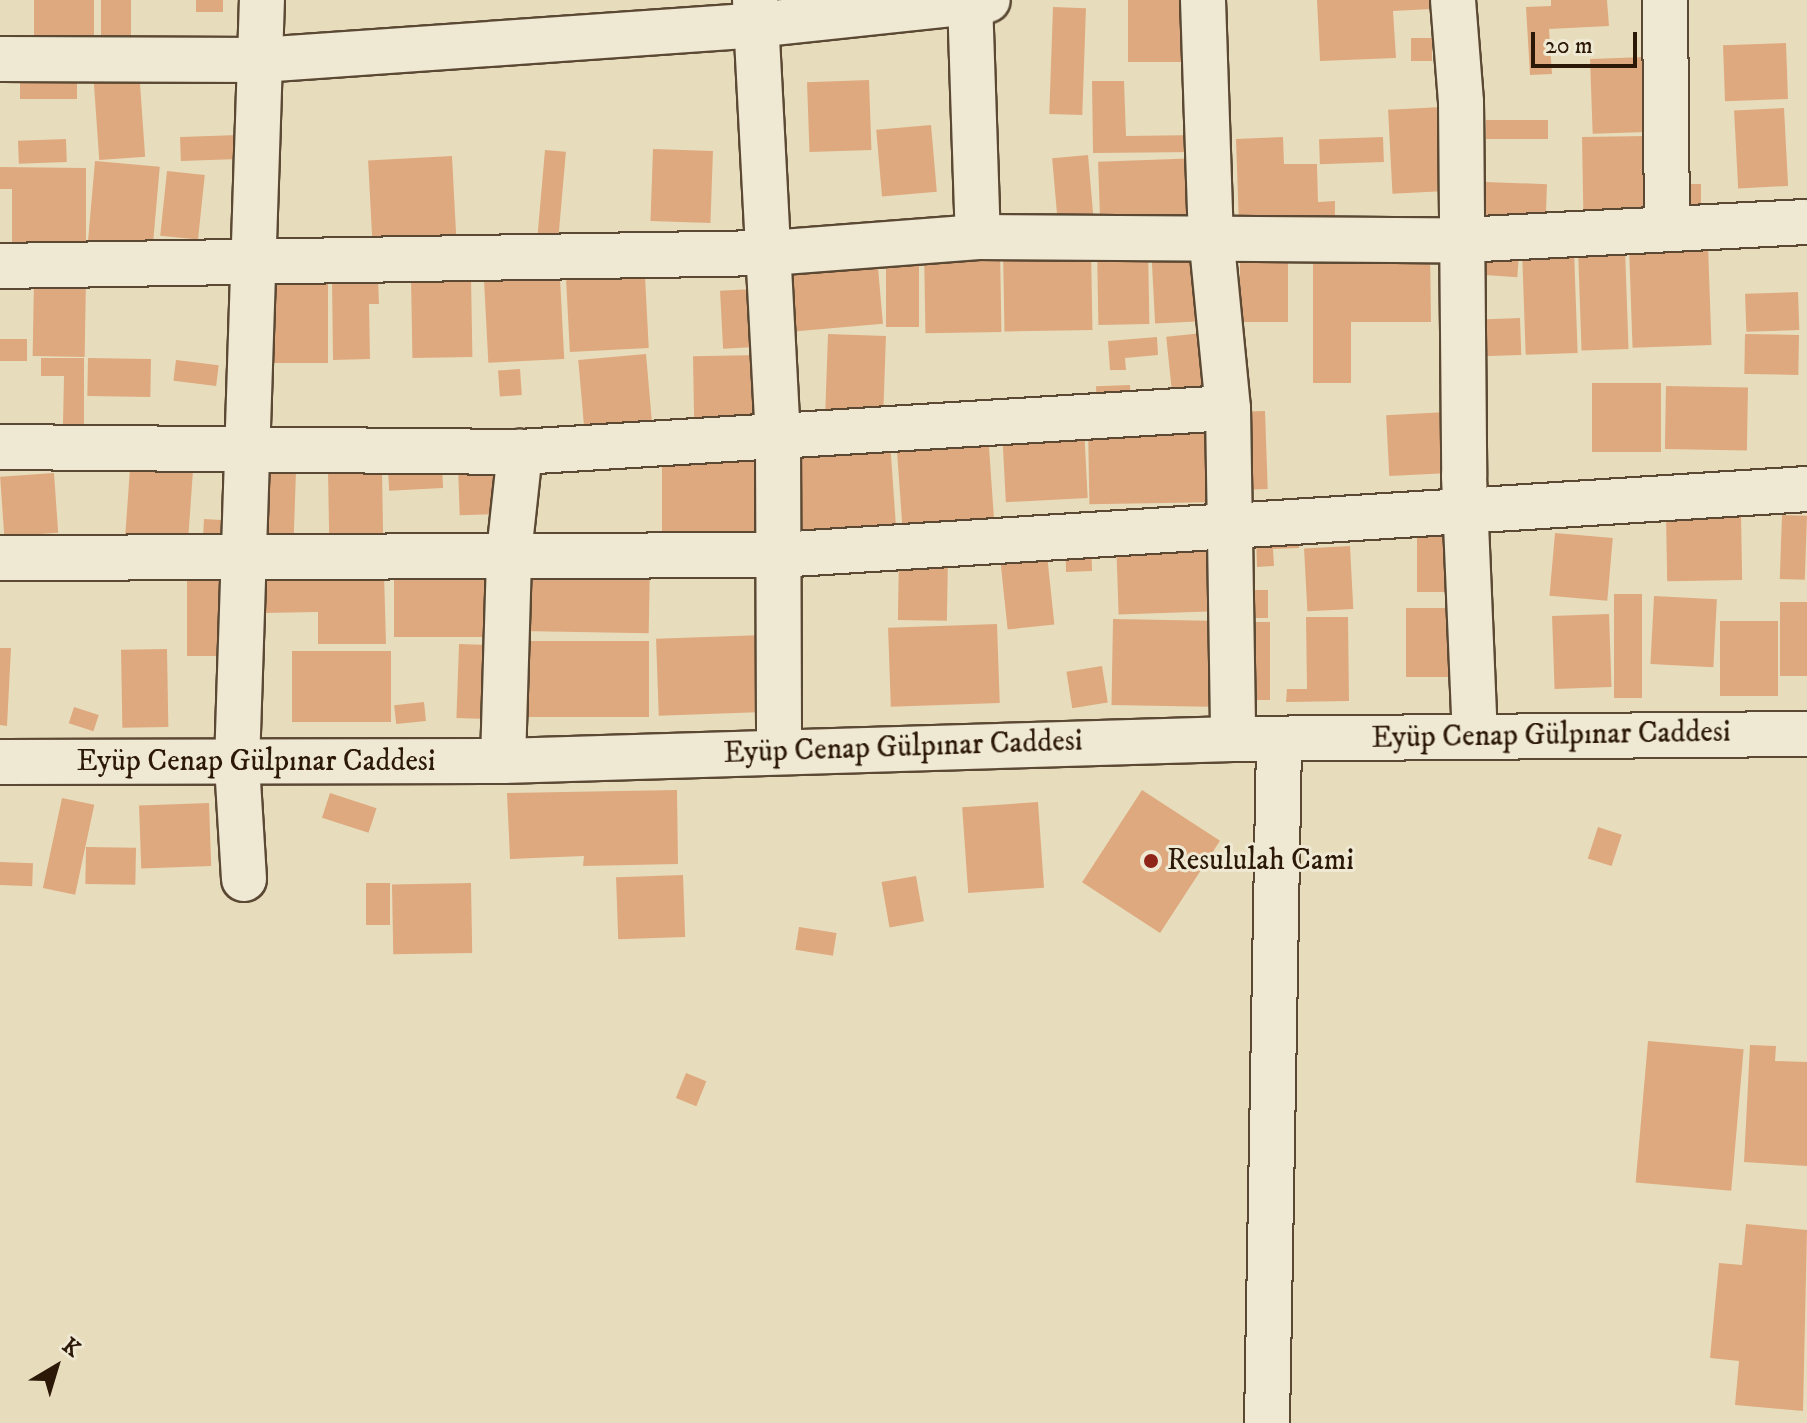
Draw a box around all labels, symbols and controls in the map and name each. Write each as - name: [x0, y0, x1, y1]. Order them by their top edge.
- scale bar: [1535, 16, 1641, 66]
- text: 20 m: [1545, 31, 1593, 61]
- street label: Eyüp Cenap Gülpınar Caddesi: [1371, 715, 1731, 757]
- street label: Eyüp Cenap Gülpınar Caddesi: [723, 724, 1083, 772]
- street label: Eyüp Cenap Gülpınar Caddesi: [76, 744, 436, 780]
- place label: Resululah Cami: [1167, 843, 1354, 879]
- marker: Resululah Cami: [1142, 852, 1160, 870]
- north arrow: [16, 1327, 96, 1407]
- text: K: [57, 1332, 85, 1363]

